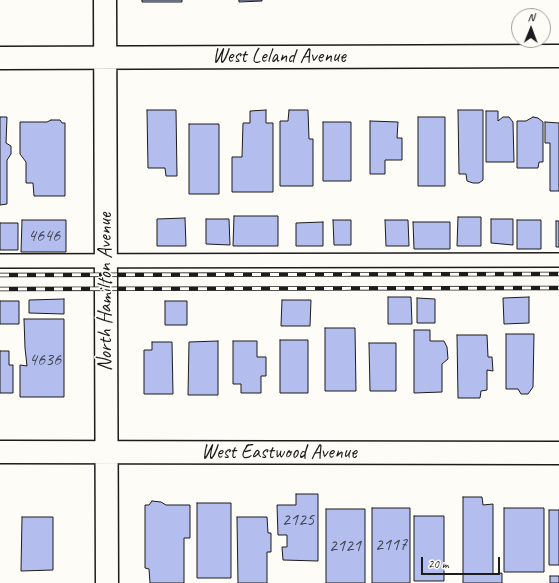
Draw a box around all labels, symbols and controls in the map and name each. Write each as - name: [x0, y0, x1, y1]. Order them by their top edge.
- north arrow: [511, 8, 551, 48]
- text: N: [528, 10, 535, 24]
- street label: West Leland Avenue: [212, 45, 346, 69]
- street label: North Hamilton Avenue: [94, 213, 118, 371]
- house number: 4646: [28, 225, 60, 247]
- house number: 4636: [29, 349, 61, 371]
- street label: West Eastwood Avenue: [201, 441, 357, 465]
- house number: 2125: [282, 509, 314, 531]
- house number: 2117: [375, 534, 407, 556]
- house number: 2121: [329, 535, 361, 557]
- scale bar: [423, 549, 502, 575]
- text: 20 m: [428, 556, 448, 572]

